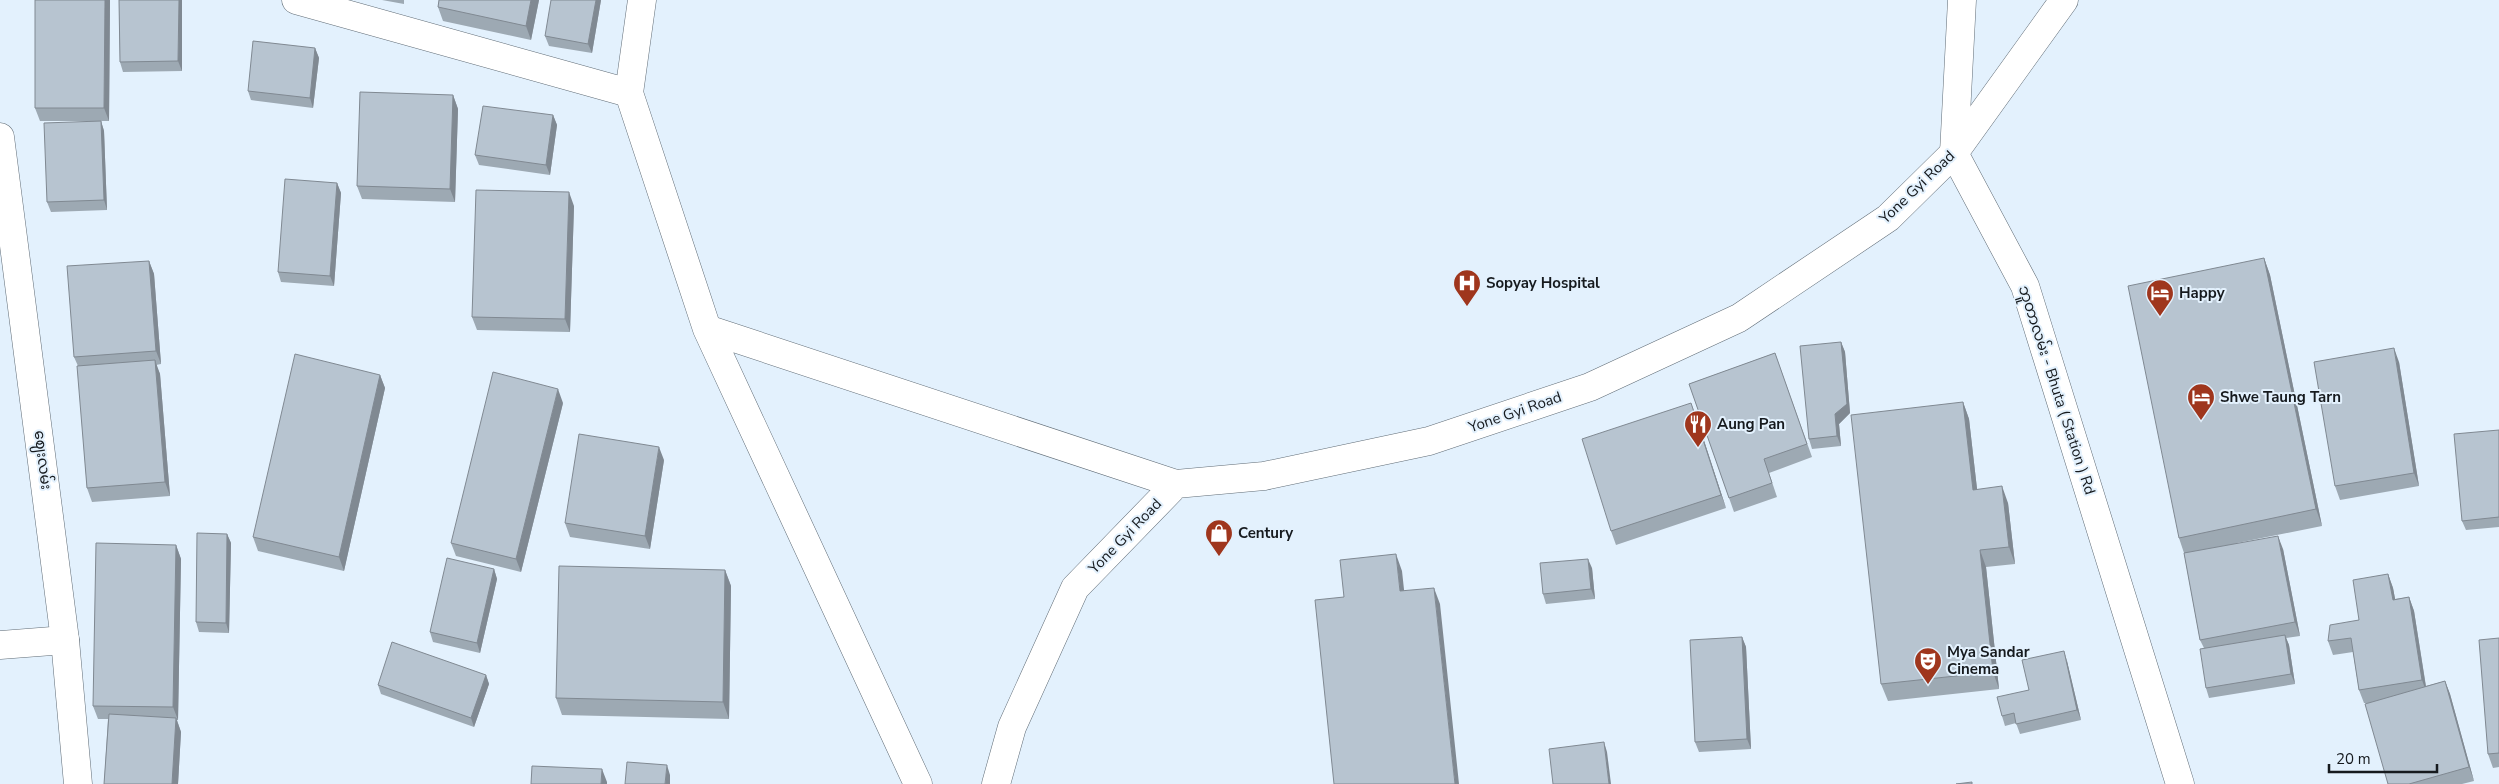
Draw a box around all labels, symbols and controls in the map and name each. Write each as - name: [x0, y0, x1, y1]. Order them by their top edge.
- street label: Yone Gyi Road: [1874, 146, 1959, 229]
- hospital icon: Sopyay Hospital: [1452, 268, 1482, 307]
- place label: Sopyay Hospital: [1486, 273, 1600, 293]
- hotel icon: Happy: [2145, 278, 2175, 317]
- street label: ဘူတာလမ်း - Bhuta ( Station ) Rd: [2012, 283, 2100, 498]
- place label: Happy: [2179, 283, 2225, 303]
- hotel icon: Shwe Taung Tarn: [2186, 382, 2216, 421]
- street label: Yone Gyi Road: [1465, 387, 1564, 438]
- place label: Shwe Taung Tarn: [2220, 387, 2341, 407]
- restaurant icon: Aung Pan: [1683, 409, 1713, 448]
- place label: Aung Pan: [1717, 414, 1785, 434]
- street label: ဈေးလမ်း: [27, 429, 57, 491]
- street label: Yone Gyi Road: [1083, 494, 1166, 579]
- shop icon: Century: [1204, 518, 1234, 557]
- place label: Century: [1238, 523, 1293, 543]
- place label: Mya Sandar Cinema: [1947, 642, 2030, 679]
- theatre icon: Mya Sandar Cinema: [1913, 646, 1943, 685]
- scale bar: [2329, 742, 2436, 774]
- text: 20 m: [2336, 749, 2371, 769]

